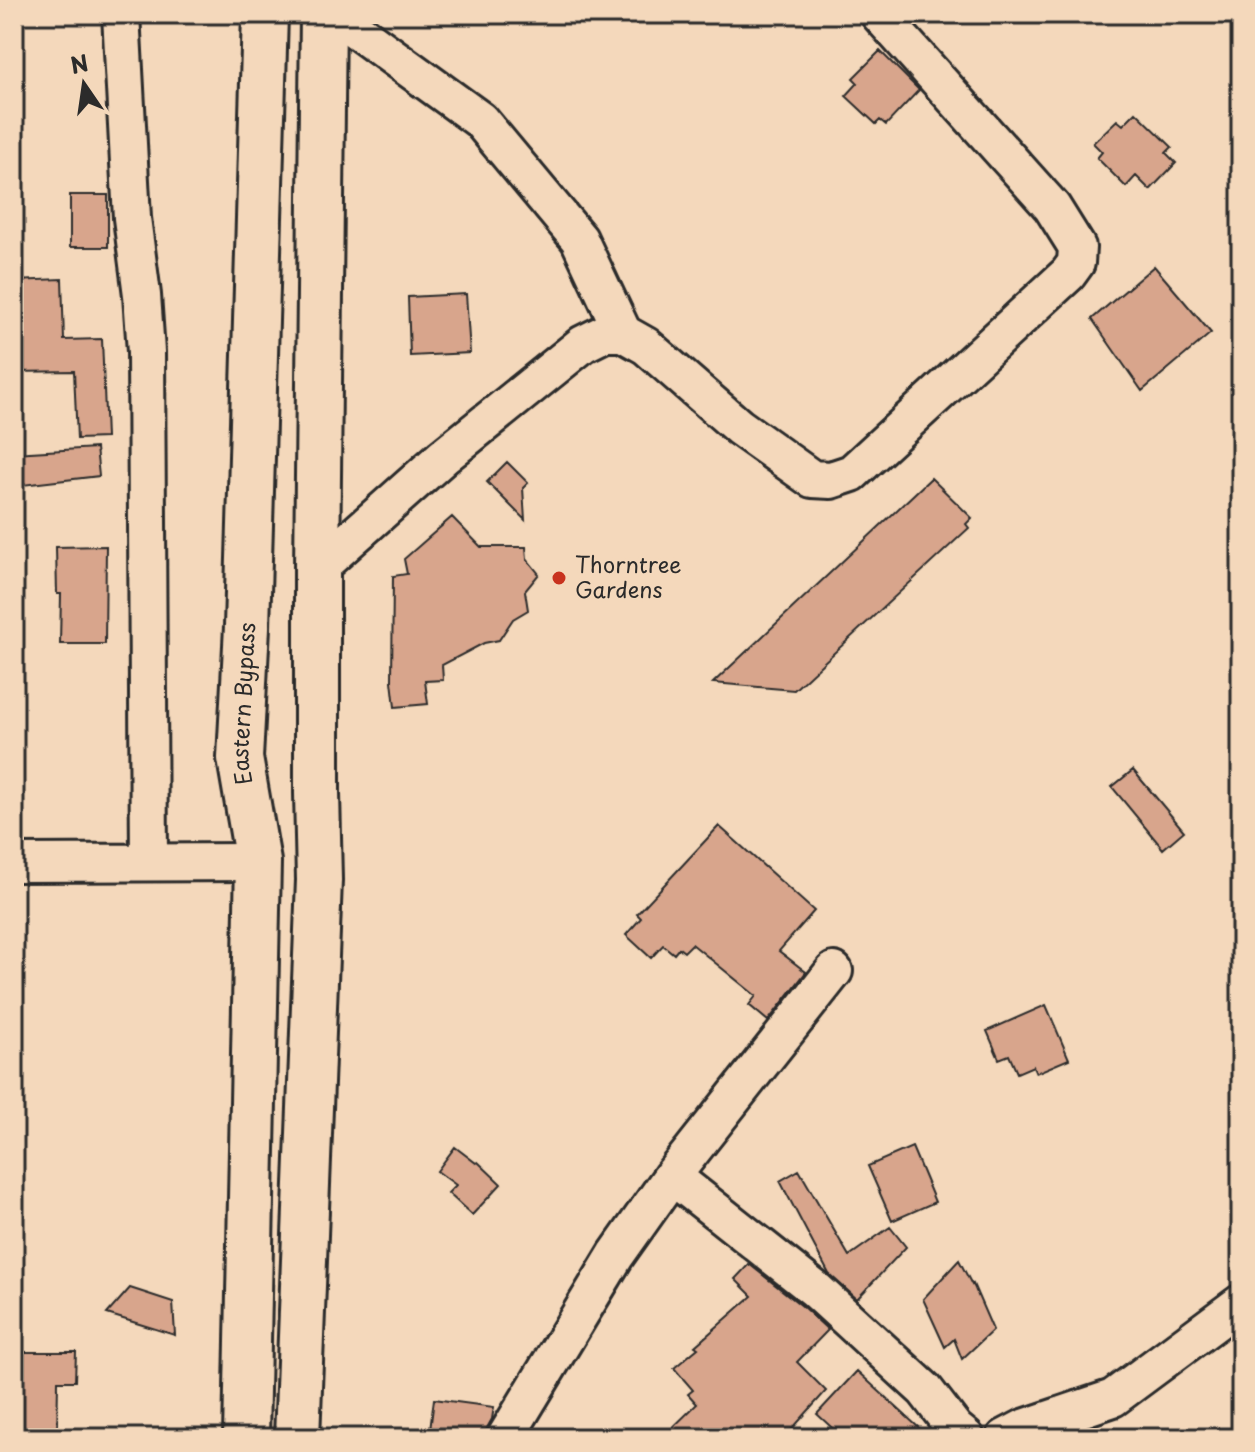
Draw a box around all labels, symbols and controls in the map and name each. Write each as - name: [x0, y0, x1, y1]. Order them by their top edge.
- north arrow: [44, 44, 124, 124]
- text: N: [67, 45, 91, 81]
- place label: Thorntree Gardens: [575, 547, 682, 605]
- marker: Thorntree Gardens: [550, 569, 568, 587]
- street label: Eastern Bypass: [222, 622, 262, 788]

